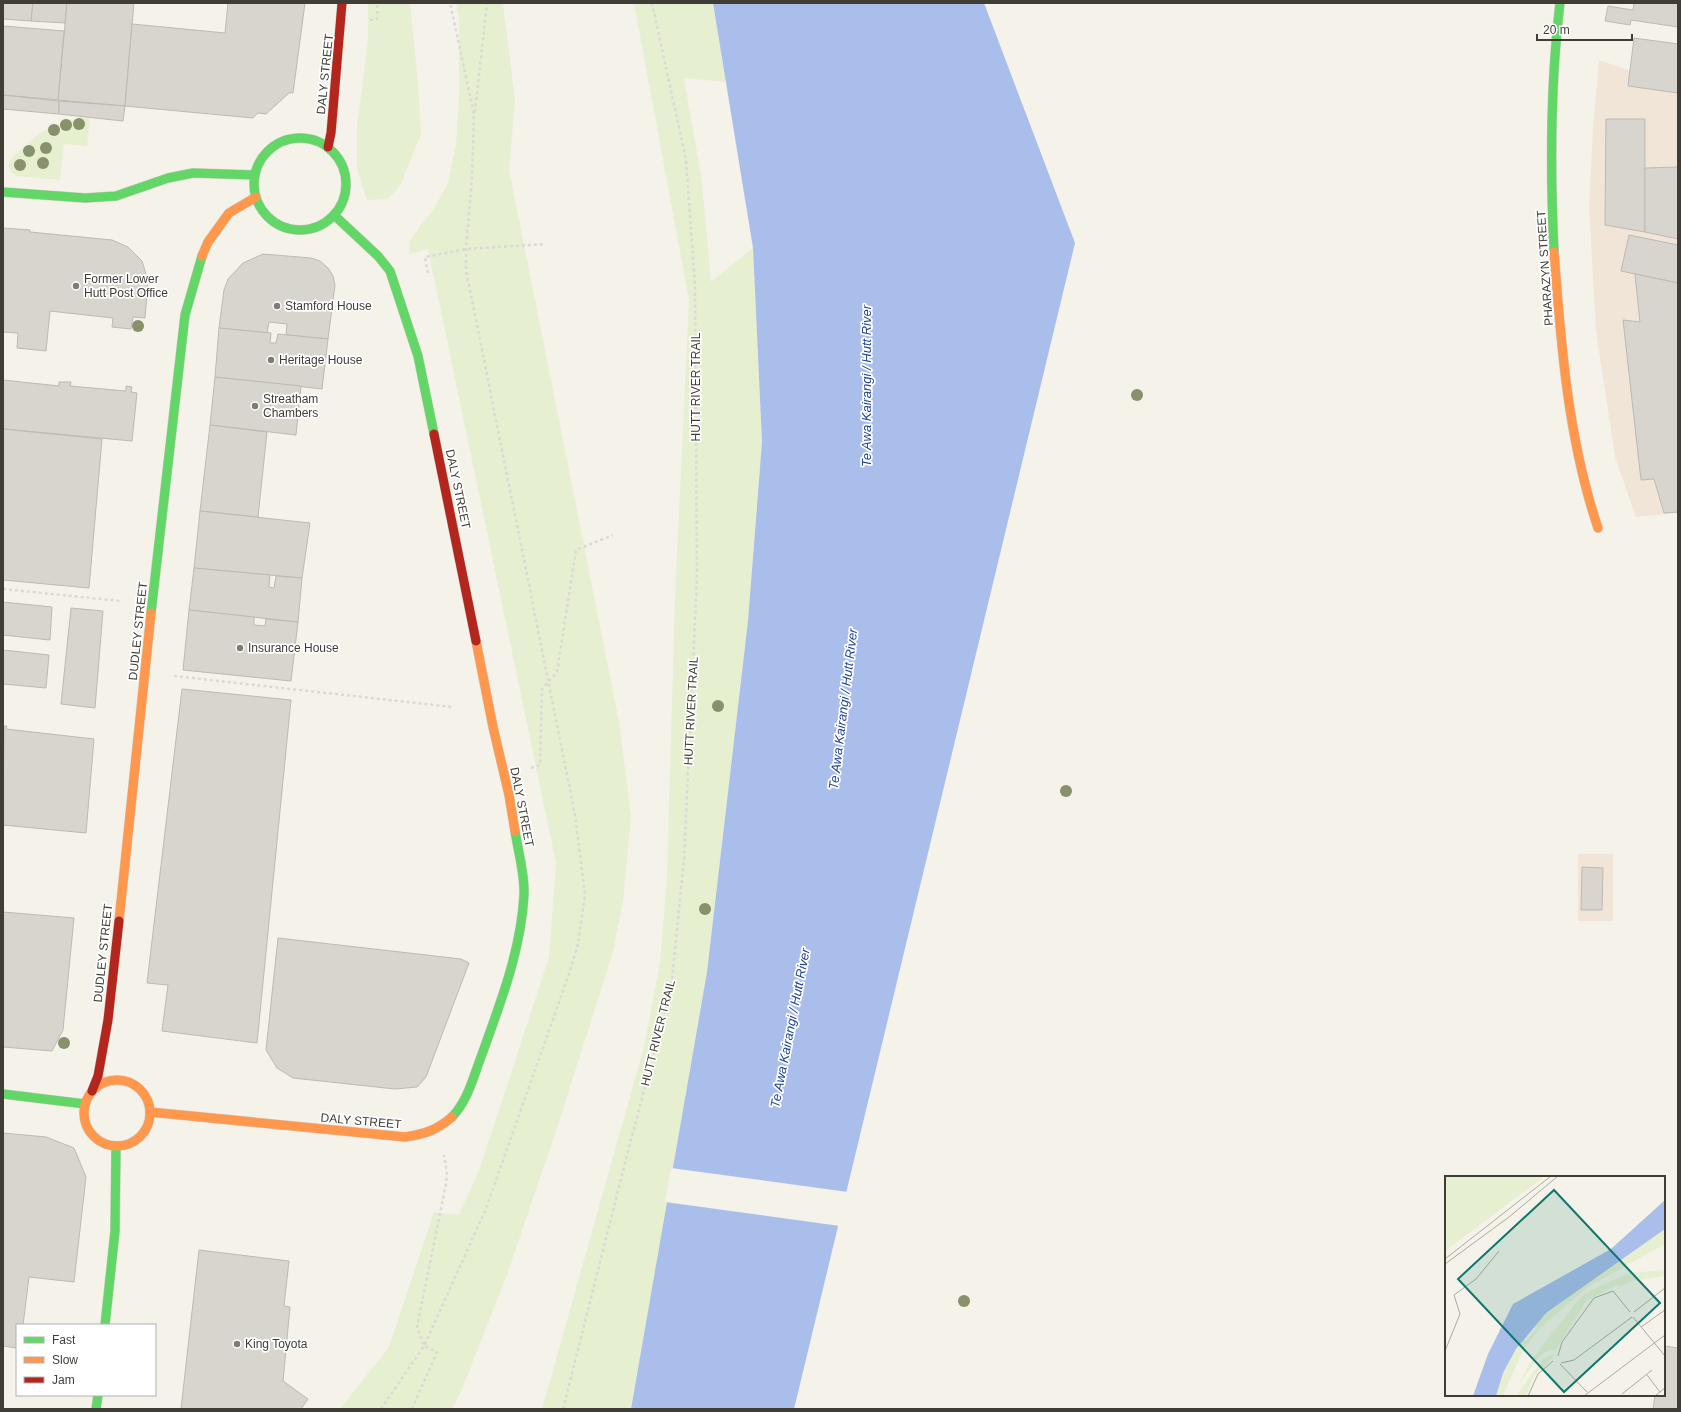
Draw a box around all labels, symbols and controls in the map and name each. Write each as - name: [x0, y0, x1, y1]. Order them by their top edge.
- scale bar: [1537, 16, 1632, 42]
- text: 20 m: [1543, 23, 1570, 37]
- street label: DALY STREET: [314, 32, 336, 115]
- street label: PHARAZYN STREET: [1534, 209, 1556, 326]
- place label: Former Lower Hutt Post Office: [84, 272, 168, 300]
- marker: Former Lower Hutt Post Office: [71, 281, 81, 291]
- place label: Stamford House: [285, 299, 372, 313]
- marker: Stamford House: [272, 301, 282, 311]
- water label: Te Awa Kairangi / Hutt River: [859, 304, 874, 467]
- street label: HUTT RIVER TRAIL: [689, 332, 703, 441]
- place label: Heritage House: [279, 353, 363, 367]
- marker: Heritage House: [266, 355, 276, 365]
- place label: Streatham Chambers: [263, 392, 318, 420]
- marker: Streatham Chambers: [250, 401, 260, 411]
- street label: DALY STREET: [443, 448, 473, 531]
- street label: DUDLEY STREET: [126, 580, 150, 681]
- water label: Te Awa Kairangi / Hutt River: [826, 627, 860, 790]
- place label: Insurance House: [248, 641, 339, 655]
- marker: Insurance House: [235, 643, 245, 653]
- street label: HUTT RIVER TRAIL: [681, 656, 701, 766]
- street label: DALY STREET: [507, 766, 537, 849]
- street label: DUDLEY STREET: [91, 902, 115, 1003]
- water label: Te Awa Kairangi / Hutt River: [767, 946, 813, 1109]
- street label: HUTT RIVER TRAIL: [638, 978, 678, 1088]
- street label: DALY STREET: [320, 1111, 403, 1132]
- inset map: [1445, 1176, 1665, 1396]
- legend: [16, 1324, 156, 1396]
- text: Fast: [52, 1333, 76, 1347]
- place label: King Toyota: [245, 1337, 308, 1351]
- marker: King Toyota: [232, 1339, 242, 1349]
- text: Slow: [52, 1353, 78, 1367]
- text: Jam: [52, 1373, 75, 1387]

